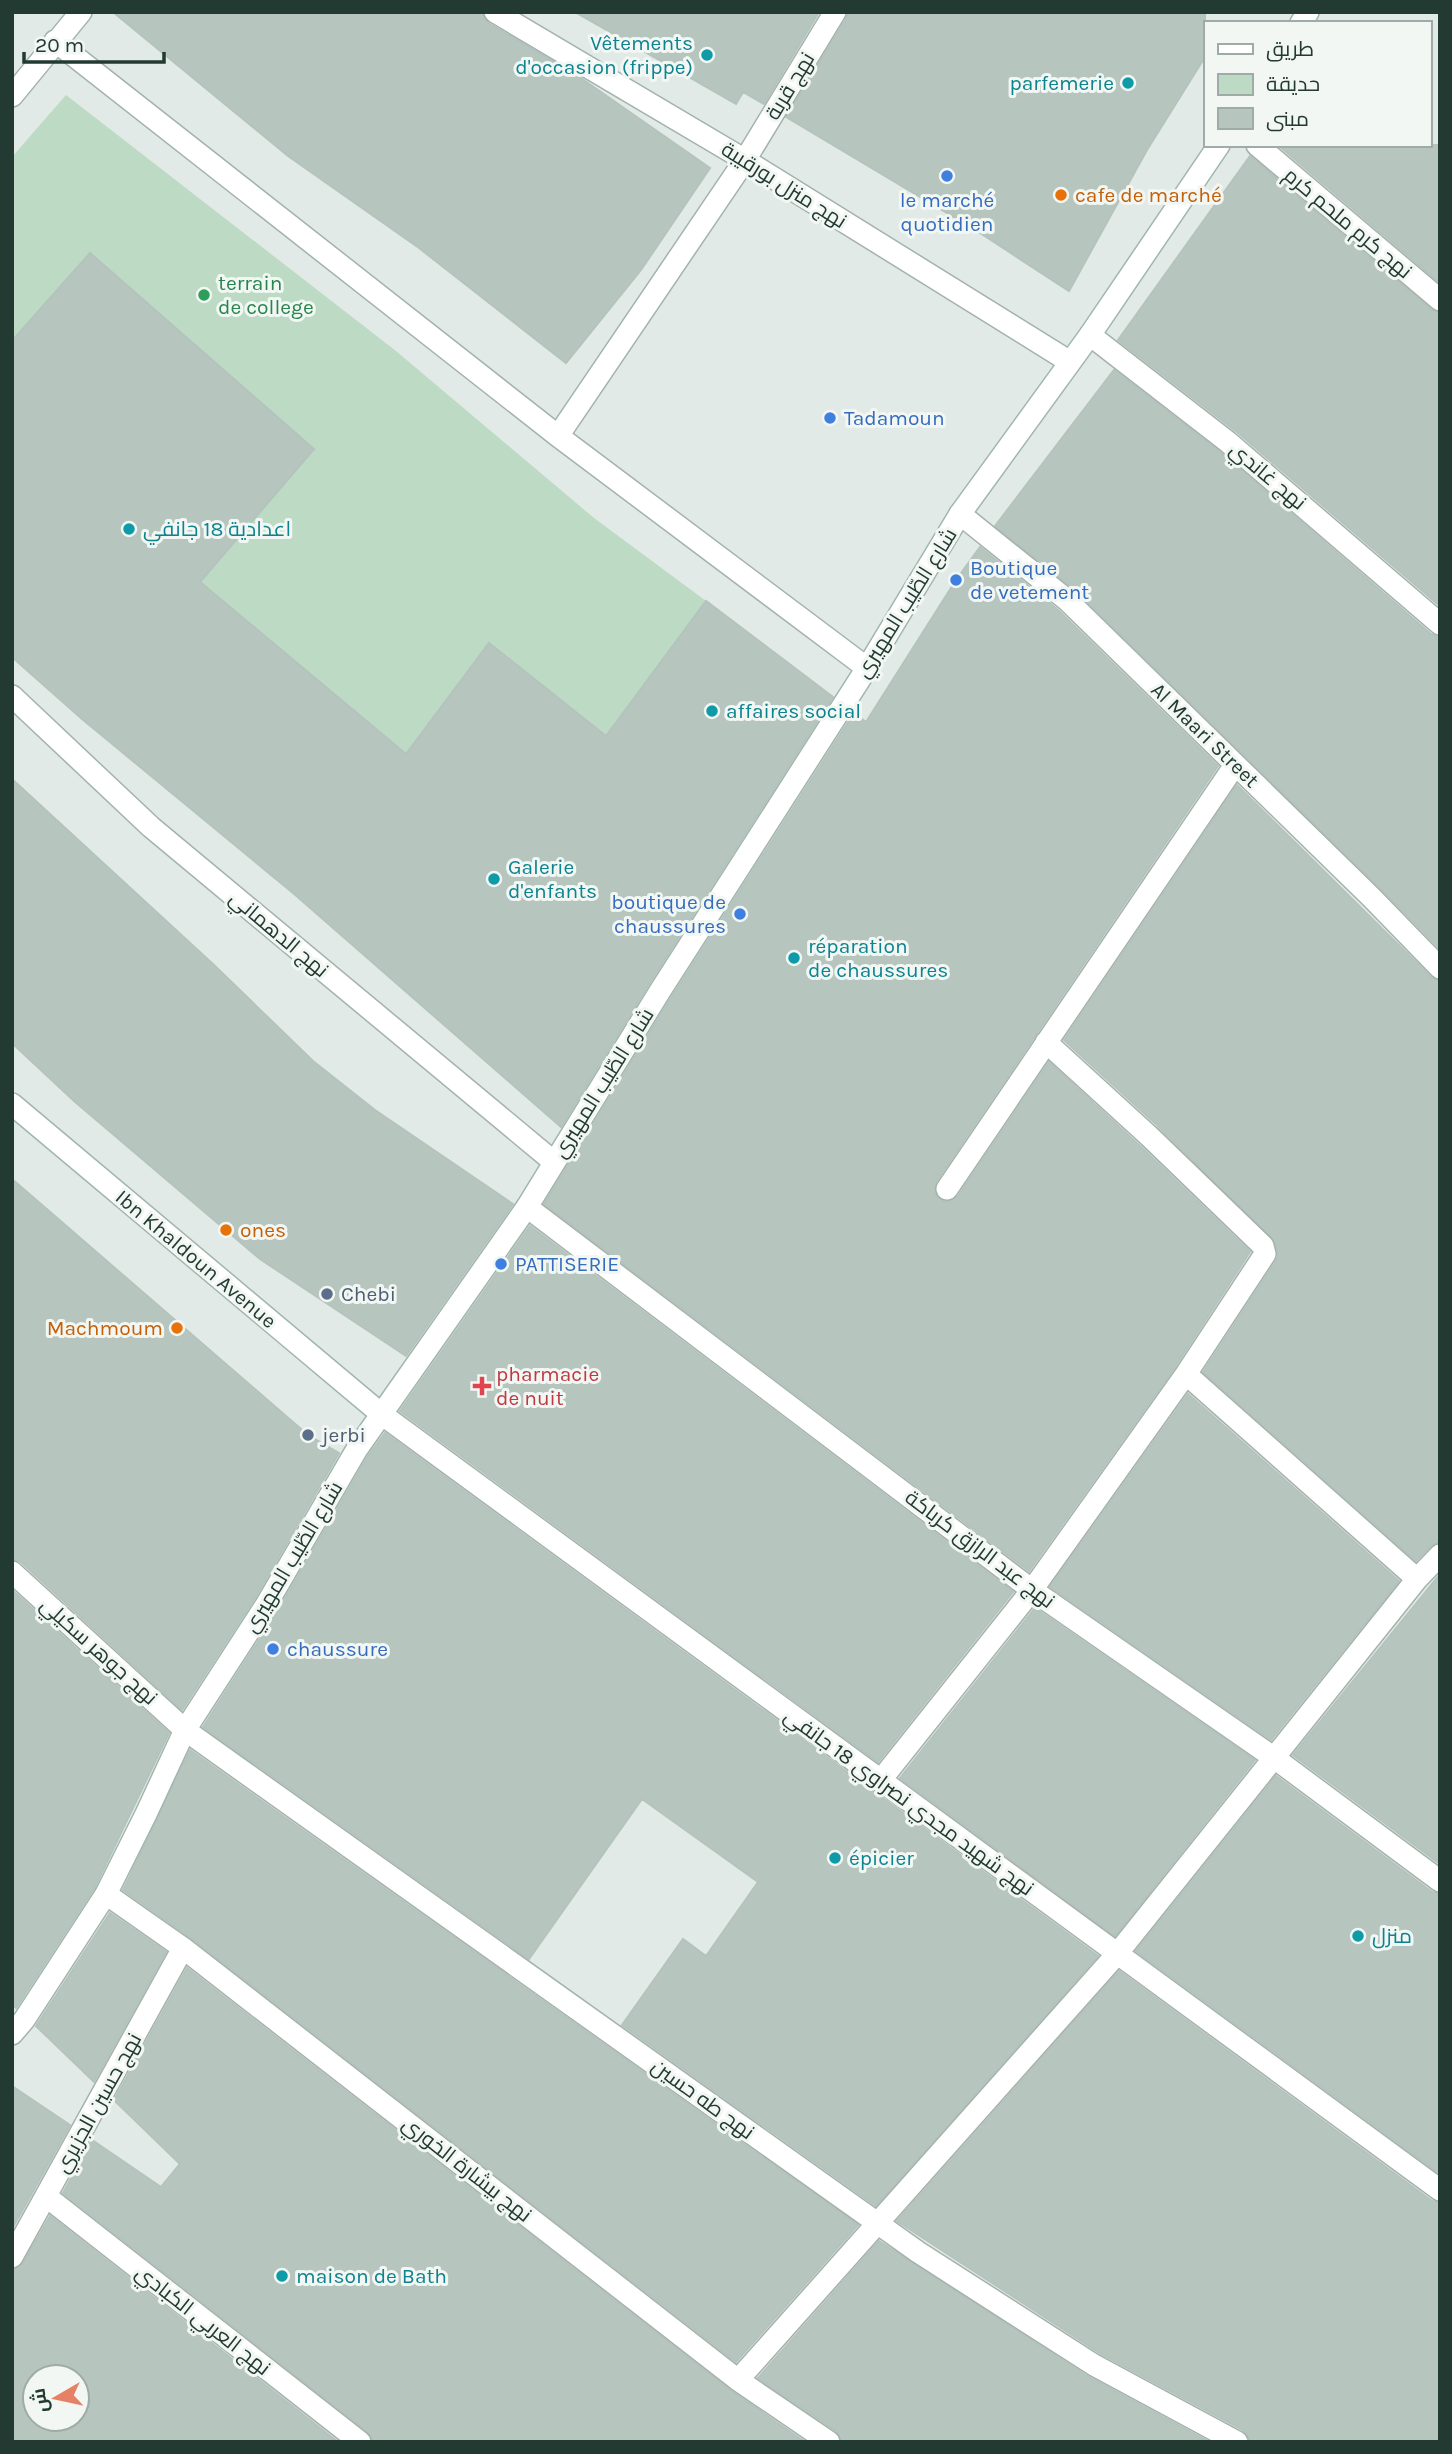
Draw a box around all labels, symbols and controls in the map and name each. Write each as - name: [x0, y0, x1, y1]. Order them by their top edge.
- scale bar: [24, 21, 164, 65]
- legend: [1204, 21, 1431, 147]
- place label: Vêtements d'occasion (frippe): [515, 31, 693, 79]
- text: 20 m: [35, 33, 84, 57]
- text: طريق: [1266, 37, 1314, 62]
- marker: Vêtements d'occasion (frippe): [699, 47, 715, 63]
- street label: نهج قربة: [761, 48, 821, 125]
- place label: parfemerie: [1010, 71, 1114, 95]
- text: حديقة: [1266, 72, 1320, 96]
- marker: parfemerie: [1120, 75, 1136, 91]
- text: مبنى: [1266, 107, 1309, 132]
- street label: نهج منزل بورقيبة: [716, 137, 851, 235]
- street label: نهج كرم ملحم كرم: [1278, 163, 1417, 285]
- marker: le marché quotidien: [939, 168, 955, 184]
- place label: cafe de marché: [1075, 183, 1222, 207]
- marker: cafe de marché: [1053, 187, 1069, 203]
- place label: le marché quotidien: [900, 188, 994, 236]
- place label: terrain de college: [218, 271, 314, 319]
- marker: terrain de college: [196, 287, 212, 303]
- place label: Tadamoun: [844, 406, 945, 430]
- marker: Tadamoun: [822, 410, 838, 426]
- street label: نهج غاندي: [1223, 437, 1311, 518]
- place label: اعدادية 18 جانفي: [143, 517, 291, 545]
- marker: اعدادية 18 جانفي: [121, 521, 137, 537]
- street label: شارع الطّيب المهيري: [850, 524, 965, 684]
- place label: Boutique de vetement: [970, 556, 1089, 604]
- marker: Boutique de vetement: [948, 572, 964, 588]
- street label: Al Maari Street: [1146, 678, 1264, 792]
- place label: affaires social: [726, 699, 861, 723]
- marker: affaires social: [704, 703, 720, 719]
- place label: Galerie d'enfants: [508, 855, 597, 903]
- marker: Galerie d'enfants: [486, 871, 502, 887]
- street label: نهج الدهماني: [222, 886, 333, 985]
- place label: boutique de chaussures: [611, 890, 726, 938]
- marker: boutique de chaussures: [732, 906, 748, 922]
- place label: réparation de chaussures: [808, 934, 948, 982]
- marker: réparation de chaussures: [786, 950, 802, 966]
- street label: شارع الطّيب المهيري: [547, 1004, 662, 1164]
- street label: Ibn Khaldoun Avenue: [111, 1185, 281, 1333]
- place label: ones: [240, 1218, 286, 1242]
- marker: ones: [218, 1222, 234, 1238]
- place label: PATTISERIE: [515, 1252, 619, 1276]
- marker: PATTISERIE: [493, 1256, 509, 1272]
- place label: Chebi: [341, 1282, 396, 1306]
- marker: Chebi: [319, 1286, 335, 1302]
- place label: Machmoum: [47, 1316, 163, 1340]
- marker: Machmoum: [169, 1320, 185, 1336]
- place label: pharmacie de nuit: [496, 1362, 599, 1410]
- marker: pharmacie de nuit: [474, 1378, 490, 1394]
- place label: jerbi: [320, 1423, 366, 1447]
- marker: jerbi: [300, 1427, 316, 1443]
- street label: شارع الطّيب المهيري: [238, 1477, 351, 1639]
- street label: نهج عبد الرازق كرباكة: [899, 1485, 1059, 1615]
- street label: نهج جوهر سكيلي: [33, 1592, 162, 1713]
- place label: chaussure: [287, 1637, 388, 1661]
- marker: chaussure: [265, 1641, 281, 1657]
- street label: نهج شهيد مجدي نصراوي 18 جانفي: [777, 1703, 1039, 1904]
- place label: épicier: [849, 1846, 914, 1870]
- marker: épicier: [827, 1850, 843, 1866]
- place label: منزل: [1372, 1924, 1412, 1949]
- marker: منزل: [1350, 1928, 1366, 1944]
- street label: نهج حسين الجزيري: [50, 2029, 150, 2179]
- street label: نهج طه حسين: [646, 2054, 759, 2146]
- street label: نهج بيشارة الخوري: [395, 2111, 536, 2230]
- street label: نهج العربي الكبادي: [128, 2260, 275, 2383]
- place label: maison de Bath: [296, 2264, 447, 2288]
- marker: maison de Bath: [274, 2268, 290, 2284]
- north arrow: [21, 2363, 91, 2433]
- text: ش: [27, 2387, 53, 2414]

